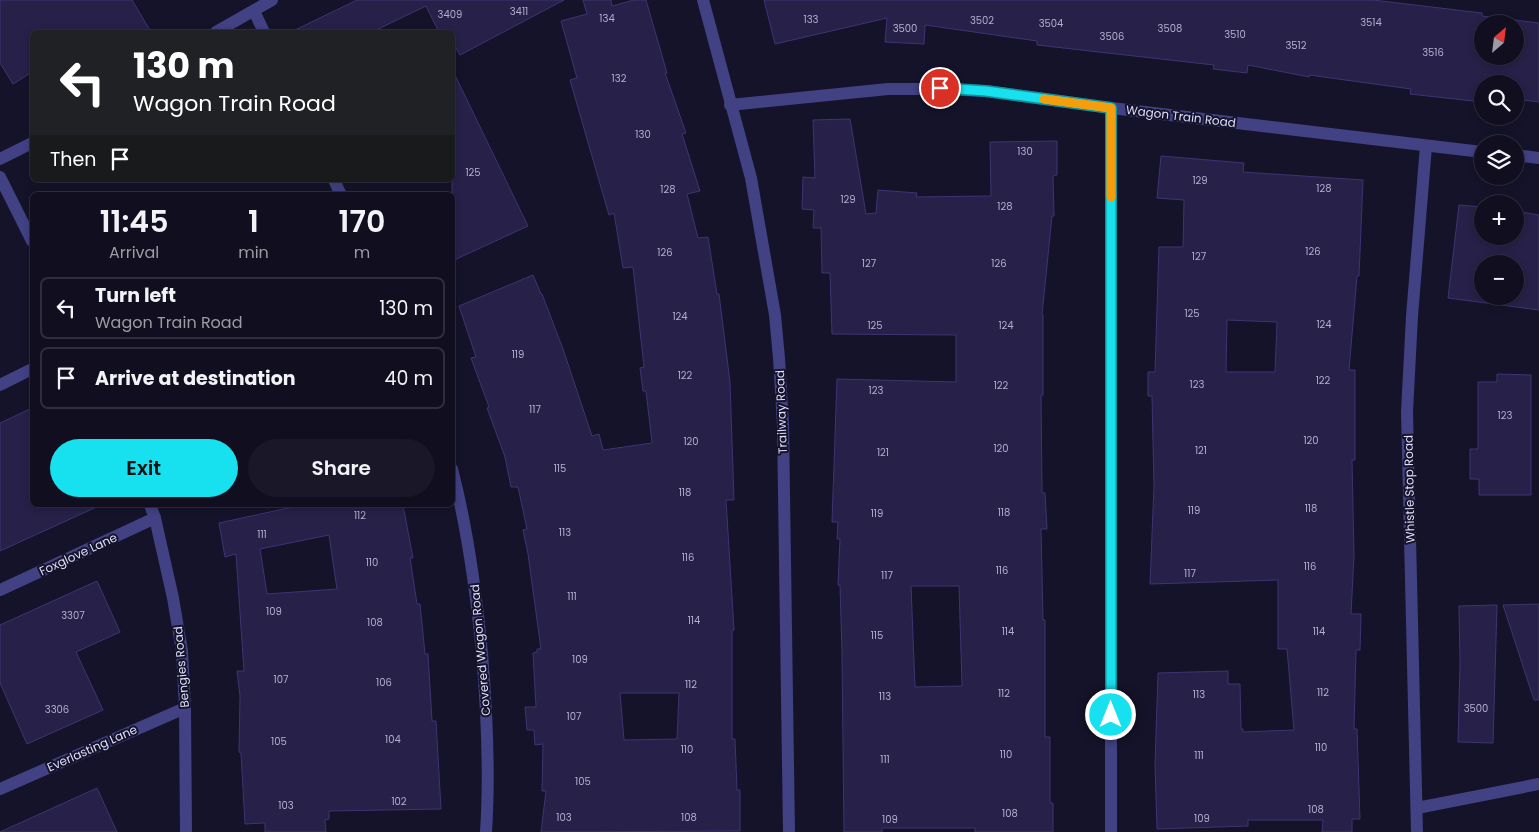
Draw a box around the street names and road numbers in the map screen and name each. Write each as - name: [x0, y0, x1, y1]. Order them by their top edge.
- street label: Wagon Train Road: [1125, 101, 1237, 131]
- street label: Trailway Road: [771, 370, 791, 454]
- street label: Whistle Stop Road: [1400, 435, 1418, 543]
- street label: Foxglove Lane: [36, 529, 120, 579]
- street label: Covered Wagon Road: [466, 583, 494, 717]
- street label: Bengies Road: [169, 626, 193, 708]
- street label: Everlasting Lane: [44, 721, 140, 775]

